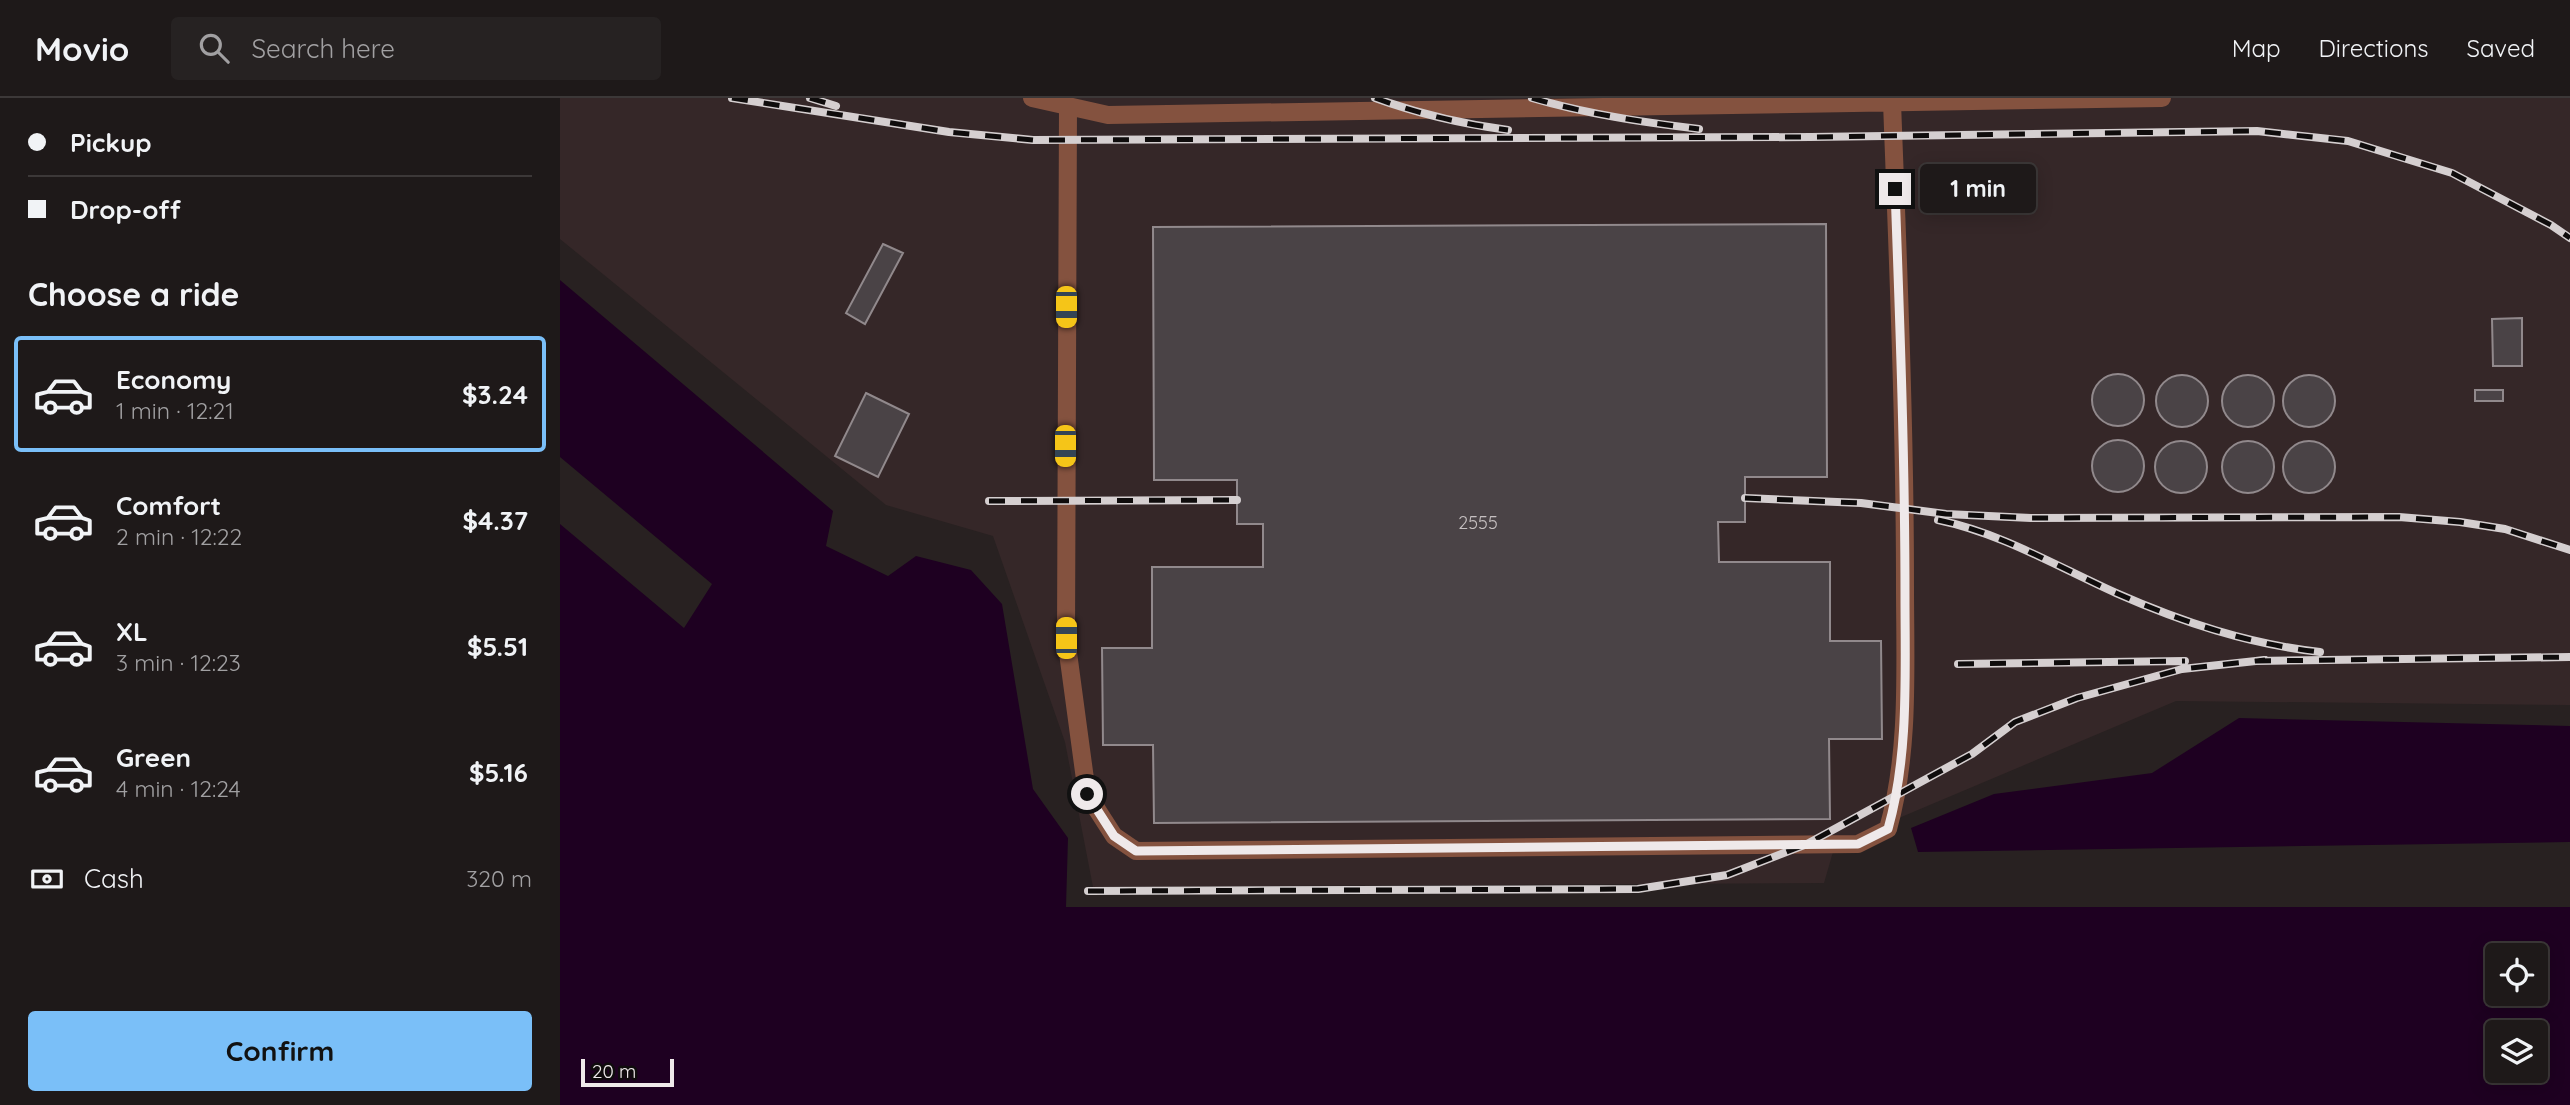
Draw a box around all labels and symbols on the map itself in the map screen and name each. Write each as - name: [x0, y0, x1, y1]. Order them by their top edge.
- callout: 1 min: [1920, 164, 2035, 214]
- route end: [1879, 173, 1911, 205]
- car: [1056, 286, 1077, 328]
- car: [1055, 425, 1076, 467]
- house number: 2555: [1458, 511, 1498, 534]
- car: [1056, 617, 1077, 659]
- route start: [1071, 778, 1103, 810]
- scale bar: [581, 1056, 674, 1088]

